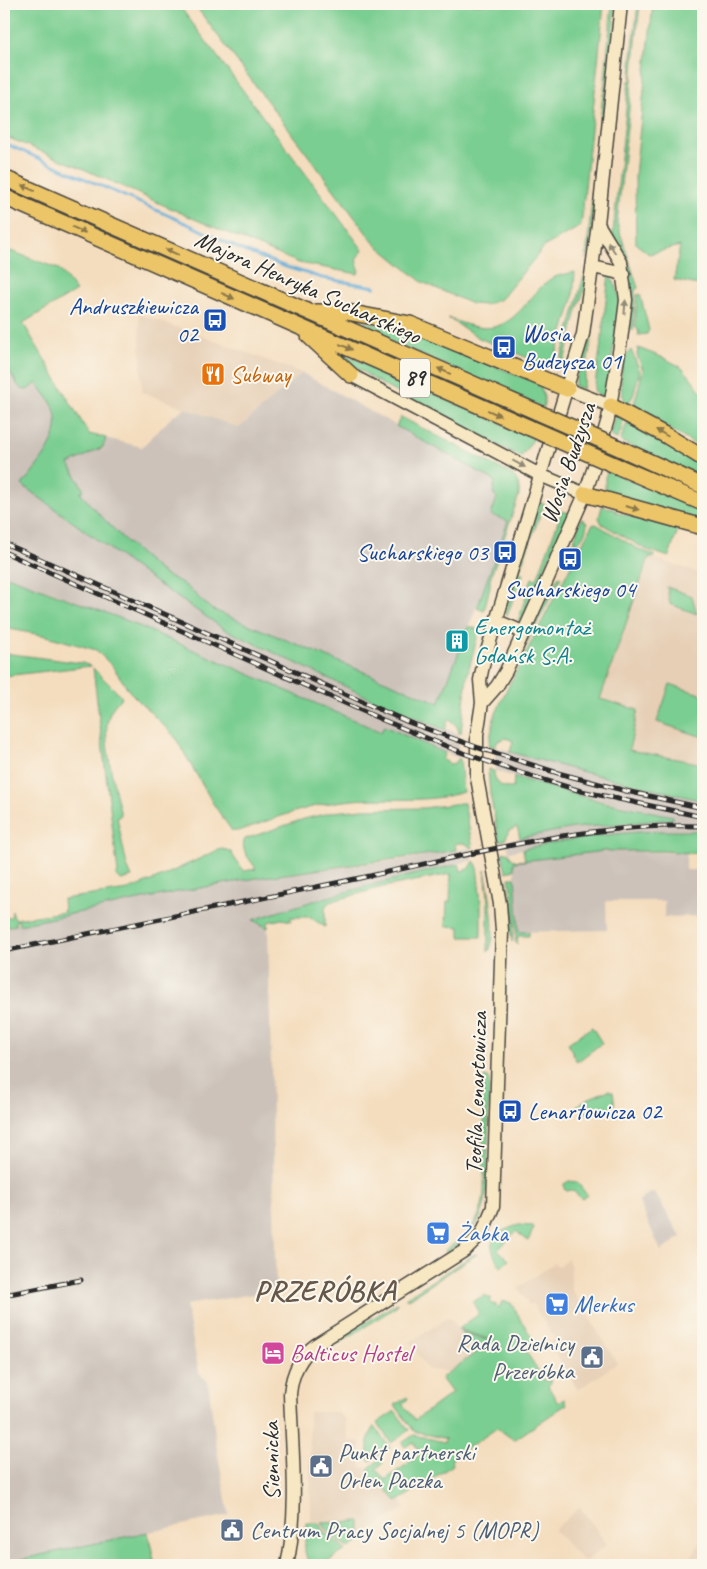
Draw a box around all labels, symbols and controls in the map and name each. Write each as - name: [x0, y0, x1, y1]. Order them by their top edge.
- one-way arrow: [21, 184, 35, 192]
- street label: Majora Henryka Sucharskiego: [191, 224, 427, 351]
- one-way arrow: [72, 227, 86, 235]
- one-way arrow: [608, 242, 617, 255]
- one-way arrow: [165, 247, 179, 255]
- place label: Andruszkiewicza 02: [69, 291, 200, 349]
- one-way arrow: [221, 292, 235, 300]
- one-way arrow: [621, 299, 629, 315]
- bus stop icon: Andruszkiewicza 02: [202, 307, 228, 333]
- place label: Wosia Budzysza 01: [522, 318, 623, 376]
- bus stop icon: Wosia Budzysza 01: [491, 334, 517, 360]
- one-way arrow: [339, 344, 353, 352]
- road number: 89: [400, 358, 430, 398]
- place label: Subway: [230, 359, 292, 389]
- restaurant icon: Subway: [200, 361, 226, 387]
- one-way arrow: [437, 367, 451, 375]
- street label: Wosia Budzysza: [533, 397, 603, 527]
- one-way arrow: [487, 409, 501, 417]
- one-way arrow: [654, 429, 669, 437]
- one-way arrow: [512, 460, 526, 468]
- one-way arrow: [624, 504, 639, 512]
- place label: Sucharskiego 03: [357, 537, 490, 567]
- bus stop icon: Sucharskiego 03: [492, 539, 518, 565]
- bus stop icon: Sucharskiego 04: [557, 546, 583, 572]
- place label: Sucharskiego 04: [504, 574, 638, 604]
- place label: Energomontaż Gdańsk S.A.: [474, 612, 592, 670]
- building icon: Energomontaż Gdańsk S.A.: [444, 628, 470, 654]
- street label: Teofila Lenartowicza: [458, 1010, 494, 1175]
- place label: Lenartowicza 02: [528, 1096, 664, 1126]
- bus stop icon: Lenartowicza 02: [497, 1098, 523, 1124]
- place label: Żabka: [456, 1218, 509, 1248]
- supermarket icon: Żabka: [425, 1220, 451, 1246]
- district label: PRZERÓBKA: [254, 1272, 397, 1309]
- place label: Merkus: [574, 1289, 635, 1319]
- supermarket icon: Merkus: [544, 1291, 570, 1317]
- place label: Rada Dzielnicy Przeróbka: [456, 1328, 576, 1386]
- place label: Balticus Hostel: [290, 1338, 415, 1368]
- hotel icon: Balticus Hostel: [260, 1340, 286, 1366]
- public building icon: Rada Dzielnicy Przeróbka: [579, 1344, 605, 1370]
- street label: Siennicka: [255, 1420, 287, 1501]
- place label: Punkt partnerski Orlen Paczka: [338, 1437, 477, 1495]
- public building icon: Punkt partnerski Orlen Paczka: [308, 1453, 334, 1479]
- place label: Centrum Pracy Socjalnej 5 (MOPR): [250, 1515, 539, 1545]
- public building icon: Centrum Pracy Socjalnej 5 (MOPR): [219, 1517, 245, 1543]

